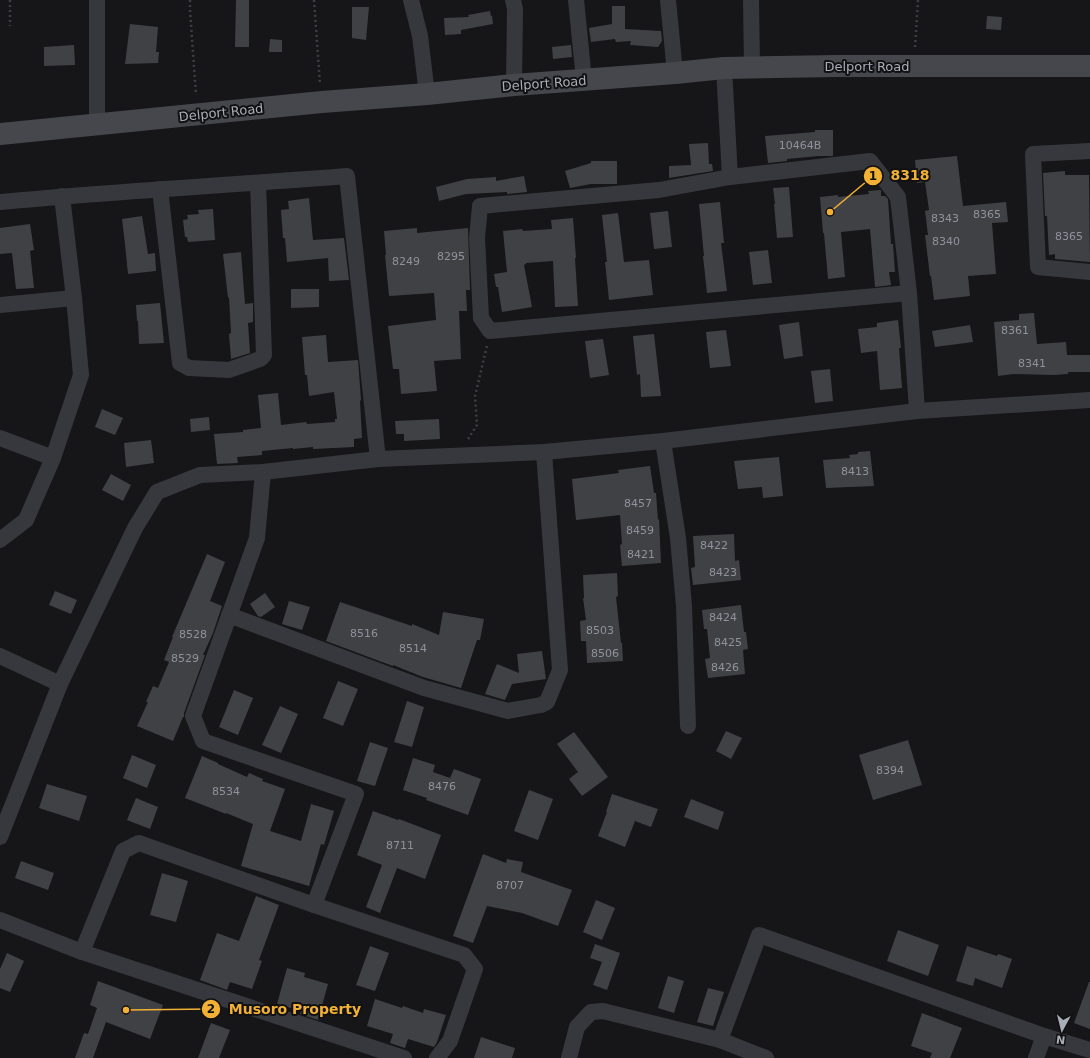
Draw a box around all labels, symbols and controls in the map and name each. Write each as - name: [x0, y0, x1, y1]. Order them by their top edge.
- street label: Delport Road: [824, 59, 910, 74]
- street label: Delport Road: [501, 73, 587, 94]
- street label: Delport Road: [178, 101, 264, 124]
- house number: 10464B: [779, 139, 821, 152]
- callout: 8318: [863, 163, 938, 189]
- text: 8318: [891, 167, 929, 183]
- text: 1: [869, 169, 877, 183]
- house number: 8365: [973, 208, 1001, 221]
- house number: 8343: [931, 212, 959, 225]
- house number: 8365: [1055, 230, 1083, 243]
- house number: 8340: [932, 235, 960, 248]
- house number: 8295: [437, 250, 465, 263]
- house number: 8249: [392, 255, 420, 268]
- house number: 8361: [1001, 324, 1029, 337]
- house number: 8341: [1018, 357, 1046, 370]
- house number: 8413: [841, 465, 869, 478]
- house number: 8457: [624, 497, 652, 510]
- house number: 8459: [626, 524, 654, 537]
- house number: 8422: [700, 539, 728, 552]
- house number: 8421: [627, 548, 655, 561]
- house number: 8423: [709, 566, 737, 579]
- house number: 8424: [709, 611, 737, 624]
- house number: 8503: [586, 624, 614, 637]
- house number: 8516: [350, 627, 378, 640]
- house number: 8528: [179, 628, 207, 641]
- house number: 8425: [714, 636, 742, 649]
- house number: 8514: [399, 642, 427, 655]
- house number: 8506: [591, 647, 619, 660]
- house number: 8529: [171, 652, 199, 665]
- house number: 8426: [711, 661, 739, 674]
- house number: 8394: [876, 764, 904, 777]
- house number: 8476: [428, 780, 456, 793]
- house number: 8534: [212, 785, 240, 798]
- house number: 8711: [386, 839, 414, 852]
- house number: 8707: [496, 879, 524, 892]
- callout: Musoro Property: [201, 996, 369, 1022]
- text: Musoro Property: [229, 1001, 361, 1017]
- text: 2: [207, 1002, 215, 1016]
- north arrow: [1042, 1010, 1082, 1050]
- text: N: [1055, 1032, 1066, 1046]

